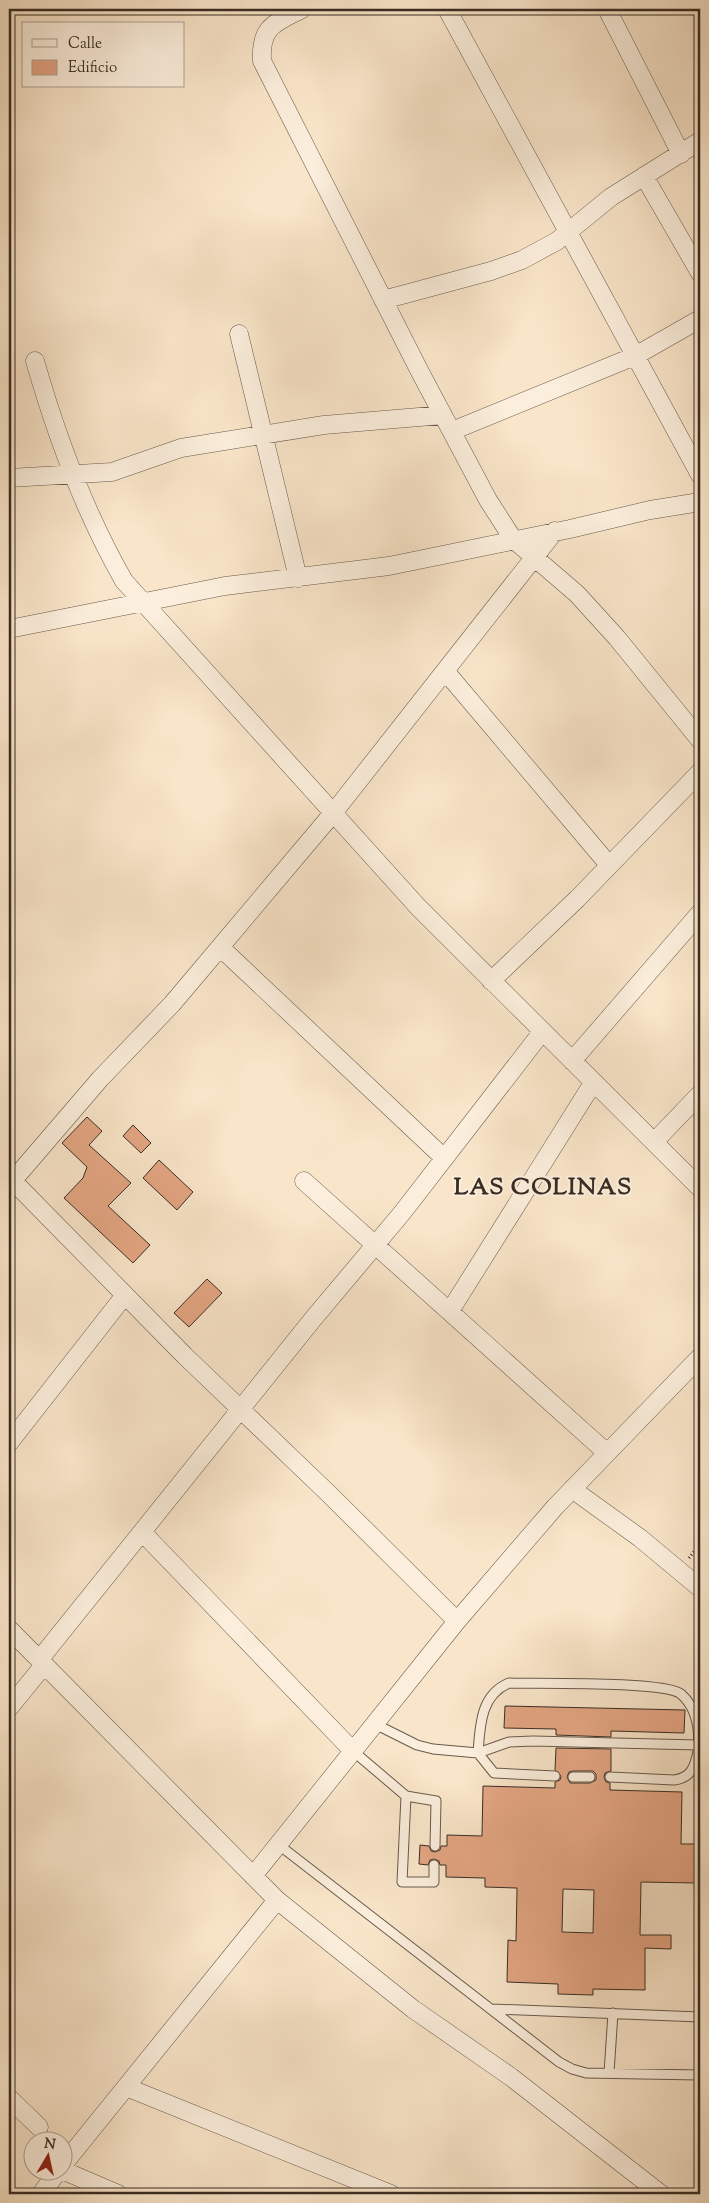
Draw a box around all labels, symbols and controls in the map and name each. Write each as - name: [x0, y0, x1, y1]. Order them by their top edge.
- legend: [22, 22, 185, 88]
- text: Calle: [68, 34, 102, 55]
- text: Edificio: [68, 58, 117, 79]
- district label: LAS COLINAS: [454, 1171, 632, 1205]
- north arrow: [22, 2130, 72, 2180]
- text: N: [43, 2134, 57, 2156]

